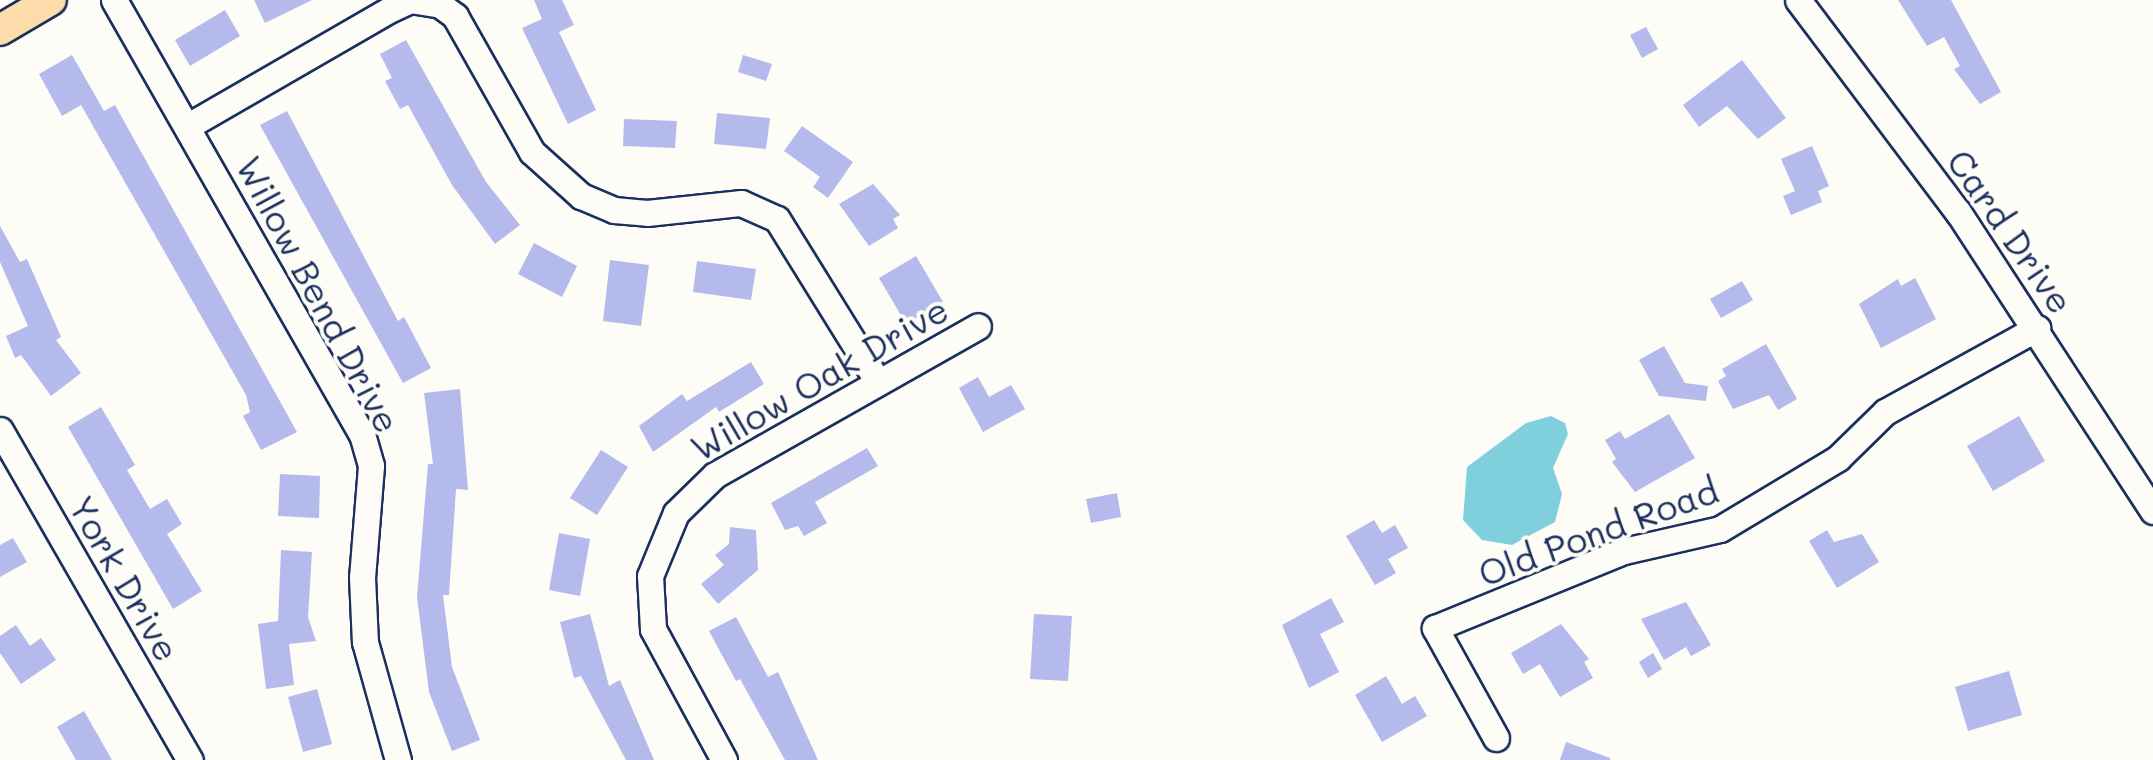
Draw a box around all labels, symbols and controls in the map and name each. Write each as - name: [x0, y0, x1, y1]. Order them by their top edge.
- street label: Card Drive: [1939, 141, 2083, 321]
- street label: Willow Bend Drive: [228, 149, 410, 439]
- street label: Willow Oak Drive: [683, 287, 955, 469]
- street label: Old Pond Road: [1472, 468, 1724, 594]
- street label: York Drive: [61, 488, 189, 668]

